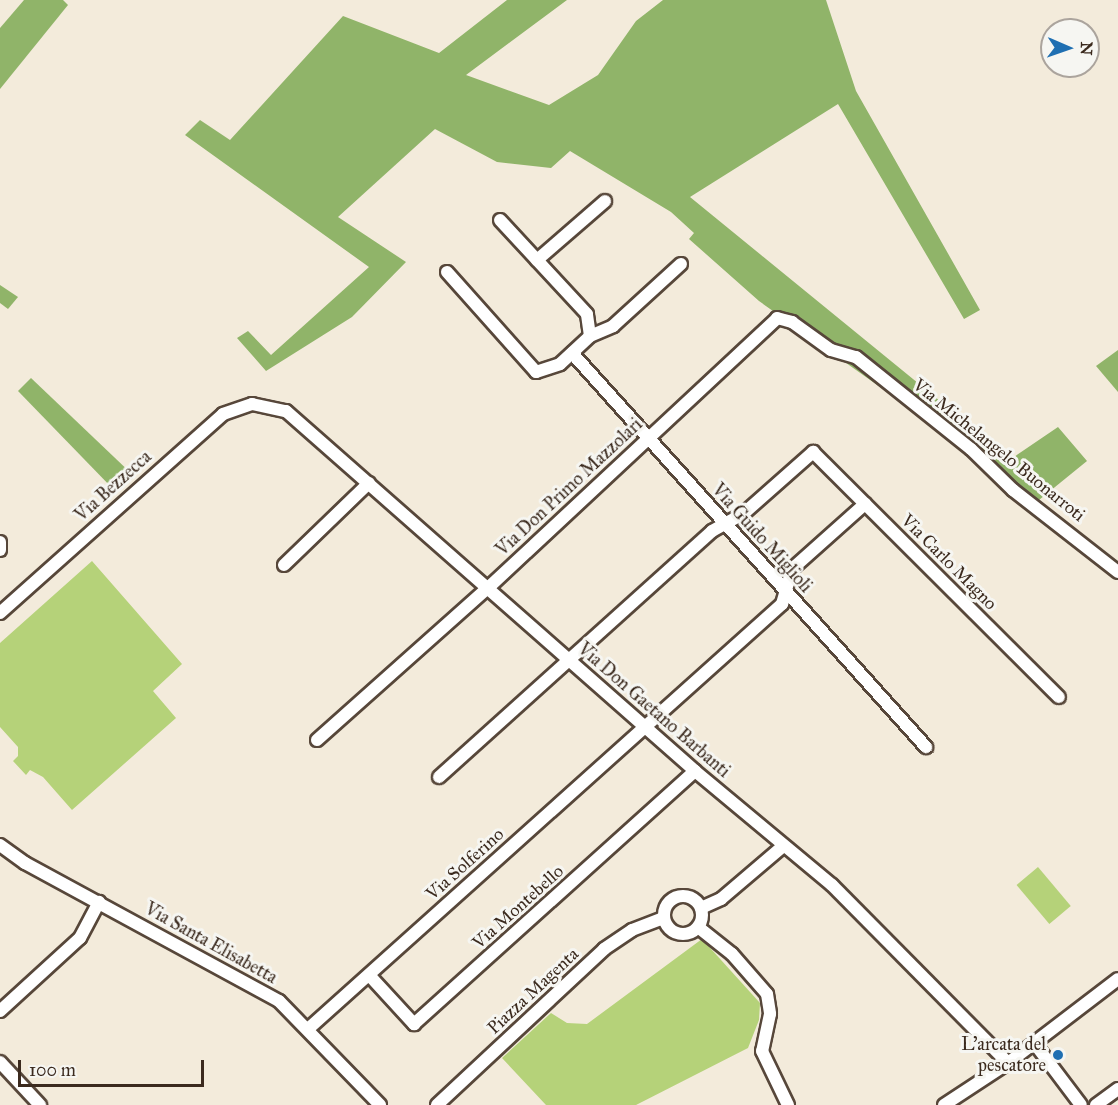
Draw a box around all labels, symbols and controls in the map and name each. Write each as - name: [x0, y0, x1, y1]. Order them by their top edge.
- north arrow: [1040, 18, 1100, 78]
- text: N: [1077, 41, 1096, 56]
- street label: Via Michelangelo Buonarroti: [909, 374, 1089, 526]
- street label: Via Don Primo Mazzolari: [491, 414, 647, 560]
- street label: Via Bezzecca: [70, 446, 156, 526]
- street label: Via Guido Miglioli: [707, 479, 817, 597]
- street label: Via Carlo Magno: [897, 510, 1001, 614]
- street label: Via Don Gaetano Barbanti: [573, 638, 735, 782]
- street label: Via Solferino: [422, 823, 508, 905]
- street label: Via Montebello: [468, 860, 568, 954]
- street label: Via Santa Elisabetta: [141, 898, 281, 988]
- street label: Piazza Magenta: [483, 943, 583, 1039]
- place label: L'arcata del pescatore: [961, 1034, 1046, 1076]
- scale bar: [21, 1048, 207, 1086]
- marker: L'arcata del pescatore: [1051, 1048, 1065, 1062]
- text: 100 m: [29, 1059, 76, 1081]

